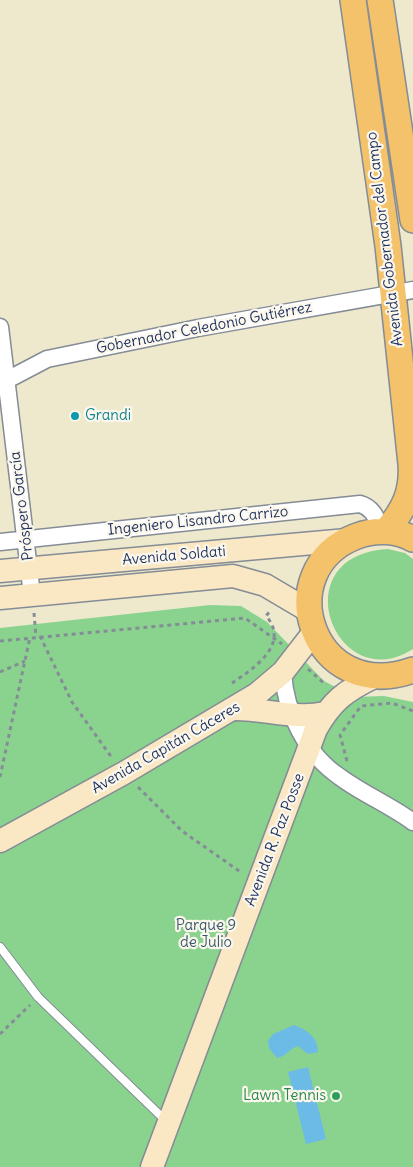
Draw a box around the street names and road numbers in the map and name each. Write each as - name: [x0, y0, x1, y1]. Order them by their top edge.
- street label: Avenida Gobernador del Campo: [363, 131, 407, 347]
- street label: Gobernador Celedonio Gutiérrez: [95, 298, 313, 358]
- street label: Próspero García: [6, 450, 38, 562]
- street label: Ingeniero Lisandro Carrizo: [107, 503, 289, 539]
- street label: Avenida Soldati: [121, 543, 227, 569]
- street label: Avenida Capitán Cáceres: [89, 698, 243, 798]
- street label: Avenida R. Paz Posse: [241, 771, 309, 909]

